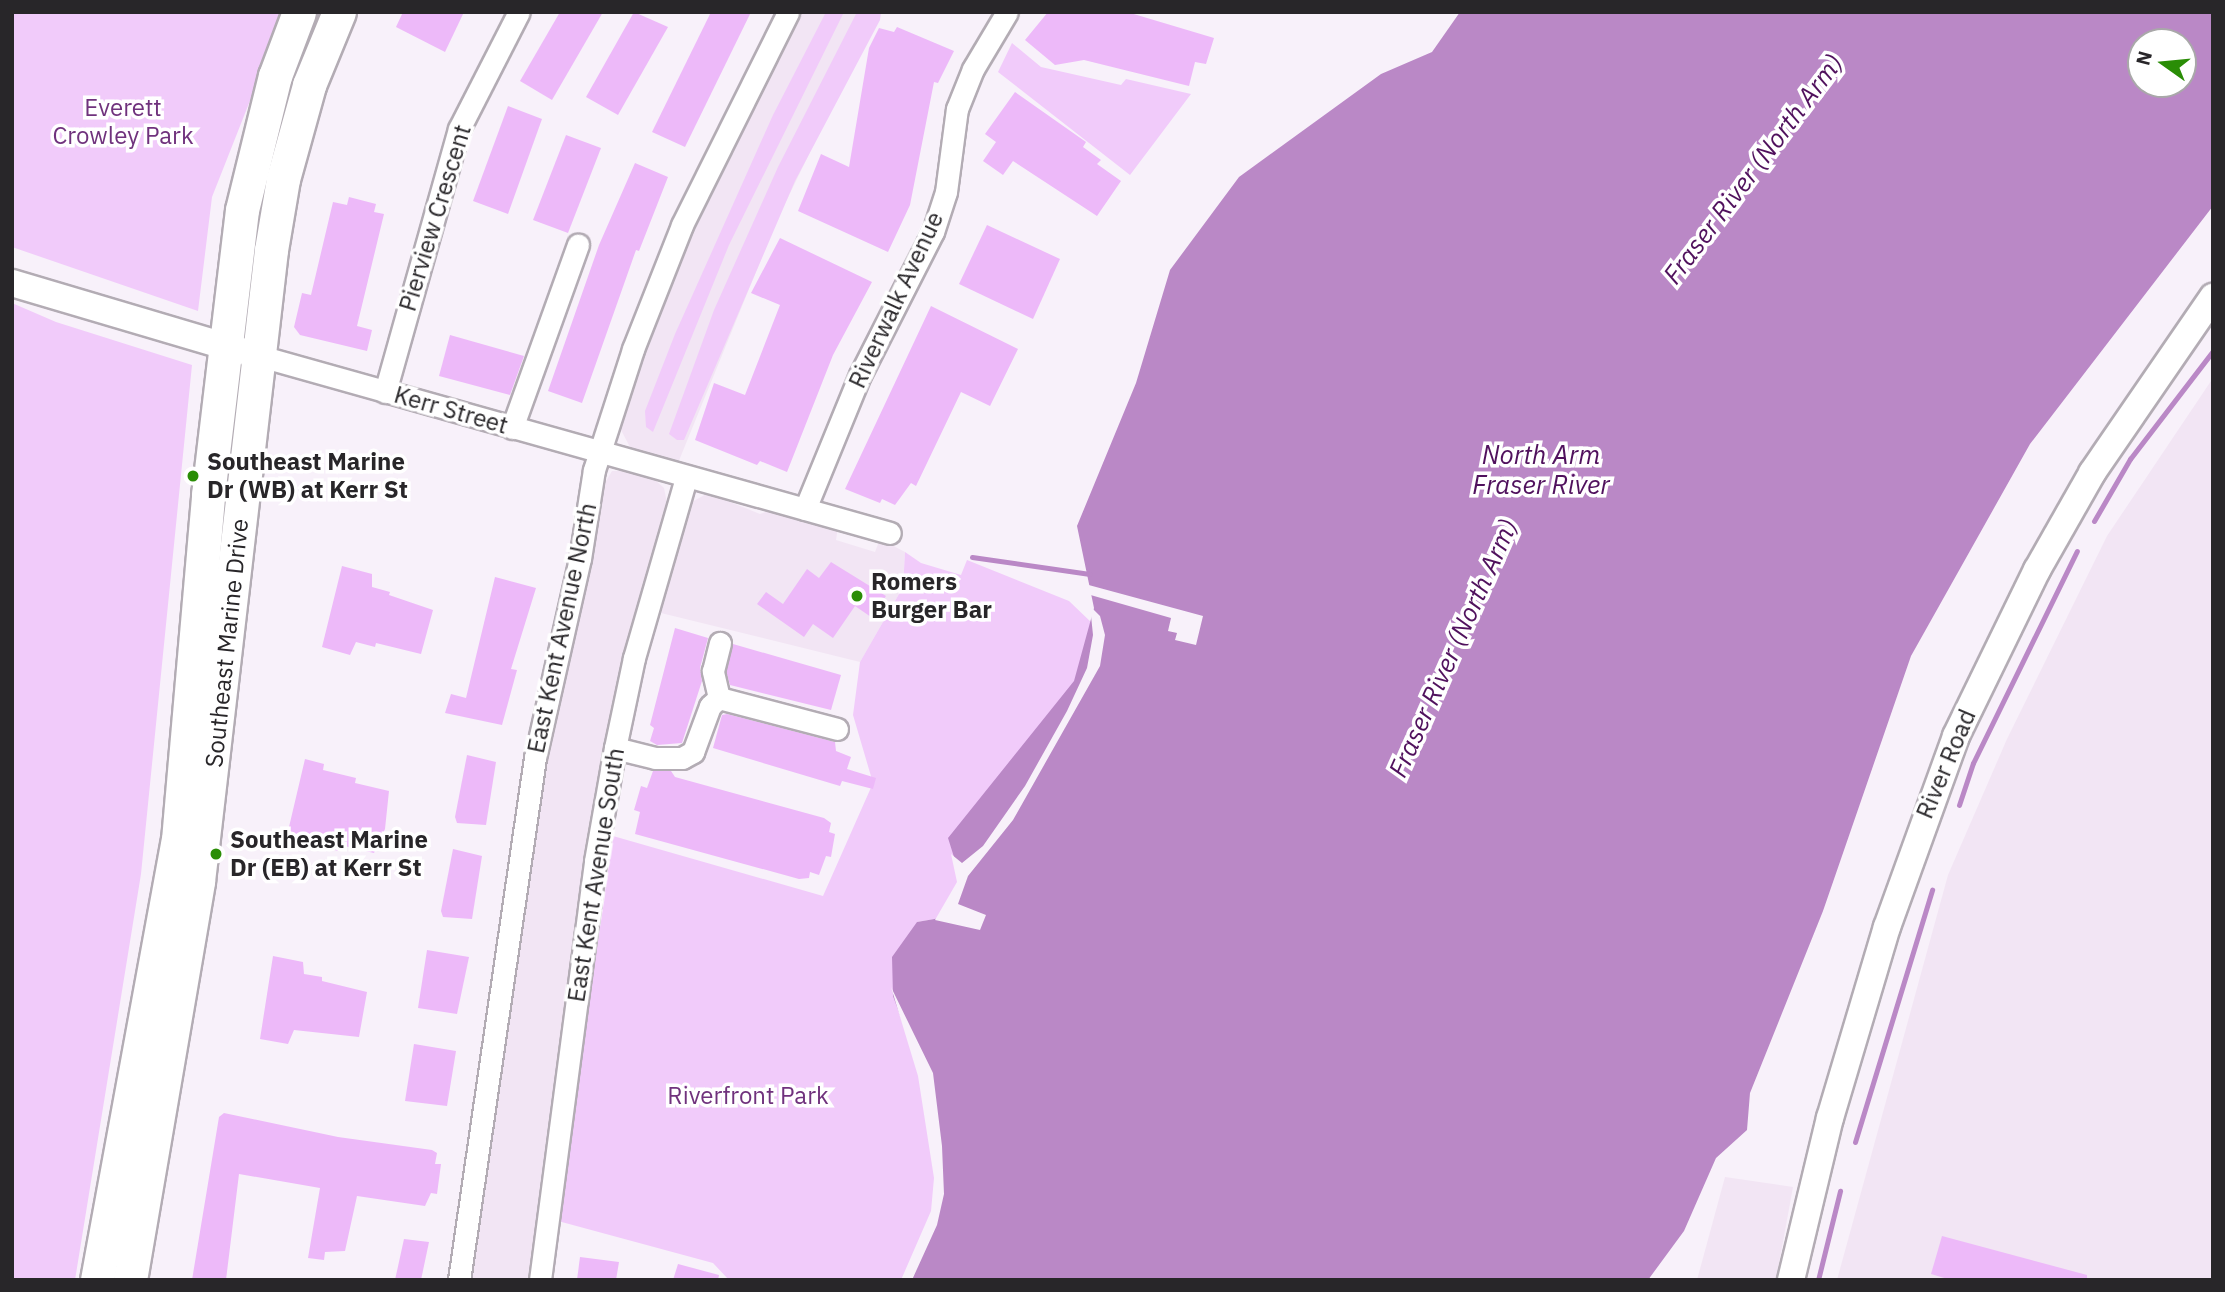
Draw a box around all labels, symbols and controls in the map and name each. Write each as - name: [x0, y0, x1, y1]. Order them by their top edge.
- north arrow: [2127, 28, 2197, 98]
- water label: Fraser River (North Arm): [1657, 48, 1849, 290]
- text: N: [2130, 48, 2157, 68]
- park label: Everett Crowley Park: [52, 94, 194, 150]
- street label: Pierview Crescent: [393, 121, 477, 315]
- street label: Riverwalk Avenue: [843, 207, 949, 393]
- street label: Kerr Street: [391, 380, 511, 440]
- water label: North Arm Fraser River: [1472, 439, 1610, 500]
- place label: Southeast Marine Dr (WB) at Kerr St: [207, 448, 408, 504]
- marker: Southeast Marine Dr (WB) at Kerr St: [185, 468, 201, 484]
- street label: East Kent Avenue North: [521, 500, 603, 756]
- water label: Fraser River (North Arm): [1382, 514, 1524, 782]
- street label: Southeast Marine Drive: [200, 517, 254, 769]
- place label: Romers Burger Bar: [871, 568, 992, 624]
- marker: Romers Burger Bar: [849, 588, 865, 604]
- street label: River Road: [1910, 705, 1982, 823]
- street label: East Kent Avenue South: [562, 746, 630, 1004]
- place label: Southeast Marine Dr (EB) at Kerr St: [230, 826, 428, 882]
- marker: Southeast Marine Dr (EB) at Kerr St: [208, 846, 224, 862]
- park label: Riverfront Park: [667, 1082, 829, 1110]

